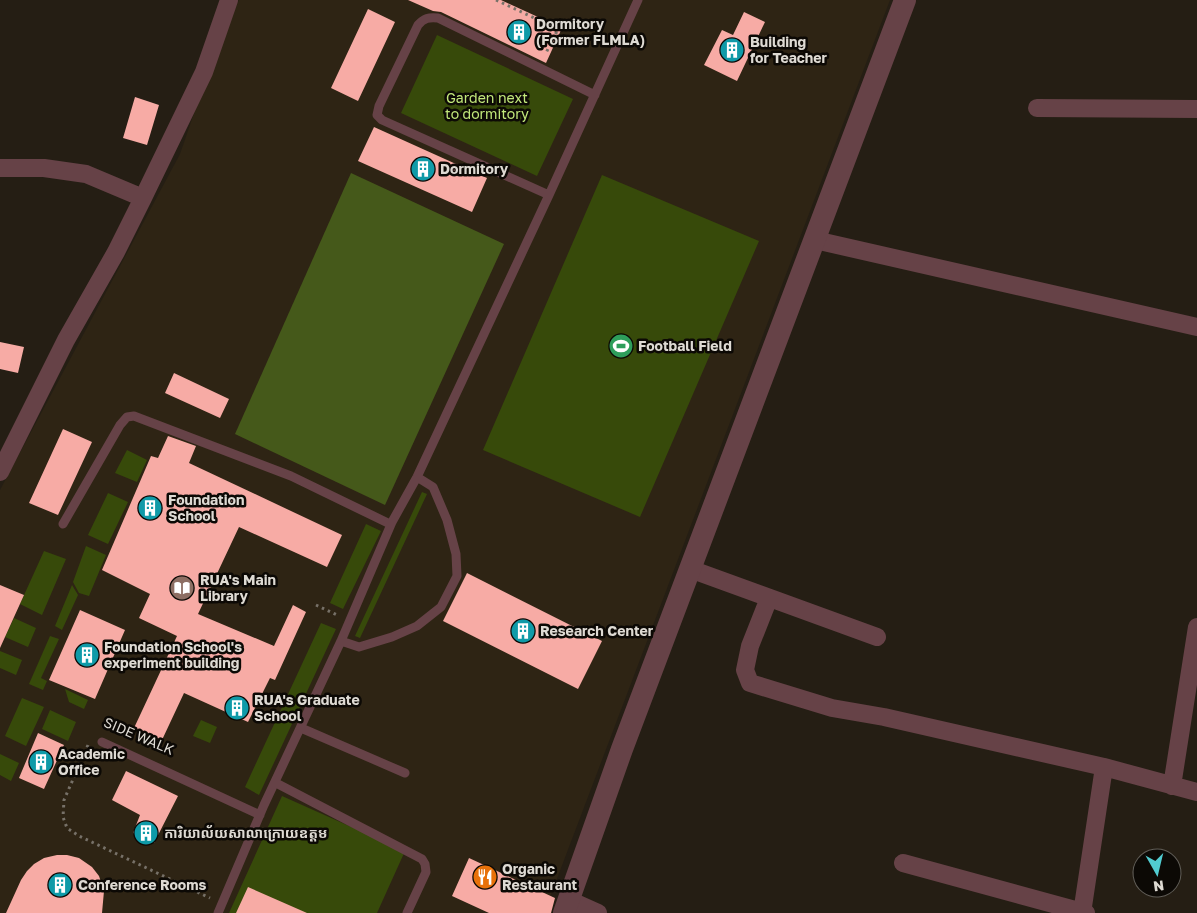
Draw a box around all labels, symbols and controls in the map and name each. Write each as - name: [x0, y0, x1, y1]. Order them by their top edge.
- place label: Dormitory (Former FLMLA): [536, 15, 645, 48]
- building icon: Dormitory (Former FLMLA): [506, 19, 532, 45]
- place label: Building for Teacher: [750, 33, 828, 66]
- building icon: Building for Teacher: [719, 37, 745, 63]
- park label: Garden next to dormitory: [445, 89, 529, 122]
- building icon: Dormitory: [410, 156, 436, 182]
- place label: Dormitory: [440, 160, 509, 177]
- sports icon: Football Field: [608, 333, 634, 359]
- place label: Football Field: [638, 337, 732, 354]
- place label: Foundation School: [168, 491, 244, 524]
- building icon: Foundation School: [137, 495, 163, 521]
- place label: RUA's Main Library: [200, 571, 276, 604]
- library icon: RUA's Main Library: [169, 575, 195, 601]
- building icon: Research Center: [510, 618, 536, 644]
- place label: Research Center: [540, 622, 654, 639]
- place label: Foundation School's experiment building: [104, 638, 242, 671]
- building icon: Foundation School's experiment building: [74, 642, 100, 668]
- place label: RUA's Graduate School: [254, 691, 360, 724]
- building icon: RUA's Graduate School: [224, 695, 250, 721]
- street label: SIDE WALK: [101, 713, 177, 758]
- place label: Academic Office: [58, 745, 125, 778]
- building icon: Academic Office: [28, 749, 54, 775]
- building icon: ការិយាល័យសាលាក្រោយឧត្តម: [133, 820, 159, 846]
- place label: ការិយាល័យសាលាក្រោយឧត្តម: [164, 824, 327, 842]
- north arrow: [1132, 848, 1182, 898]
- place label: Organic Restaurant: [502, 860, 577, 893]
- restaurant icon: Organic Restaurant: [472, 864, 498, 890]
- building icon: Conference Rooms: [47, 872, 73, 898]
- place label: Conference Rooms: [78, 876, 206, 893]
- text: N: [1152, 877, 1165, 896]

